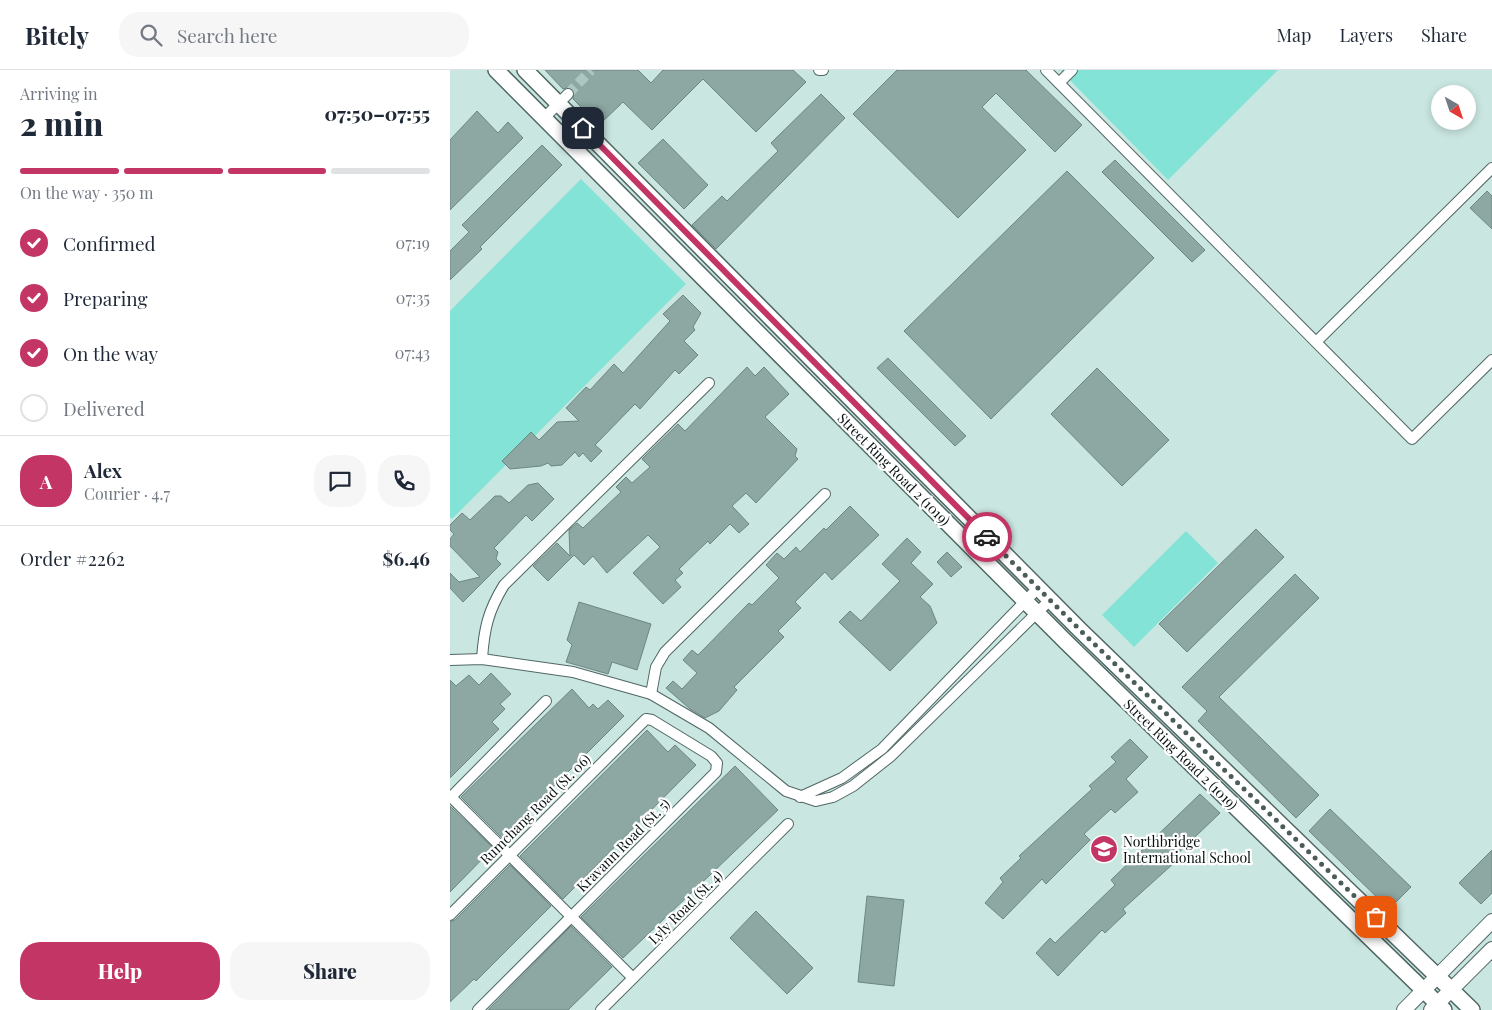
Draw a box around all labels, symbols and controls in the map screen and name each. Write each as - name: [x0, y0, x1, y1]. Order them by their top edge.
- search box: [119, 12, 469, 57]
- text: Bitely: [25, 19, 89, 51]
- icon: search: [137, 21, 165, 49]
- text: Search here: [177, 22, 278, 48]
- text: Map: [1276, 23, 1311, 47]
- text: Layers: [1339, 23, 1393, 47]
- text: Share: [1421, 23, 1467, 47]
- text: Arriving in: [20, 83, 98, 104]
- north arrow: [1431, 85, 1476, 130]
- map controls: [1431, 85, 1476, 130]
- text: 07:50–07:55: [324, 100, 430, 126]
- text: 2 min: [20, 101, 103, 144]
- pin: [562, 107, 604, 149]
- icon: home: [569, 114, 597, 142]
- text: On the way · 350 m: [20, 182, 154, 203]
- icon: check: [20, 229, 48, 257]
- text: Confirmed: [63, 230, 156, 256]
- text: 07:19: [396, 232, 430, 253]
- icon: check: [20, 284, 48, 312]
- text: Preparing: [63, 285, 148, 311]
- text: 07:35: [396, 287, 430, 308]
- icon: check: [20, 339, 48, 367]
- text: On the way: [63, 340, 158, 366]
- text: 07:43: [395, 342, 430, 363]
- text: Delivered: [63, 395, 145, 421]
- street label: Street Ring Road 2 (1019): [834, 409, 954, 529]
- button: chat: [314, 455, 366, 507]
- button: phone: [378, 455, 430, 507]
- text: Alex: [84, 457, 122, 483]
- text: A: [40, 468, 52, 494]
- text: Courier · 4.7: [84, 483, 170, 504]
- courier: [962, 512, 1012, 562]
- icon: car: [973, 523, 1001, 551]
- text: Order #2262: [20, 545, 125, 571]
- text: $6.46: [383, 545, 430, 571]
- street label: Street Ring Road 2 (1019): [1120, 694, 1242, 814]
- street label: Rumchang Road (St. 06): [476, 750, 594, 868]
- street label: Kravann Road (St. 5): [572, 794, 674, 896]
- place label: Northbridge International School: [1123, 832, 1251, 867]
- school or university icon: Northbridge International School: [1089, 834, 1119, 864]
- street label: Lyly Road (St. 4): [644, 866, 726, 948]
- pin: [1355, 896, 1397, 938]
- icon: bag: [1362, 903, 1390, 931]
- button: Help: [20, 942, 220, 1000]
- button: Share: [230, 942, 430, 1000]

